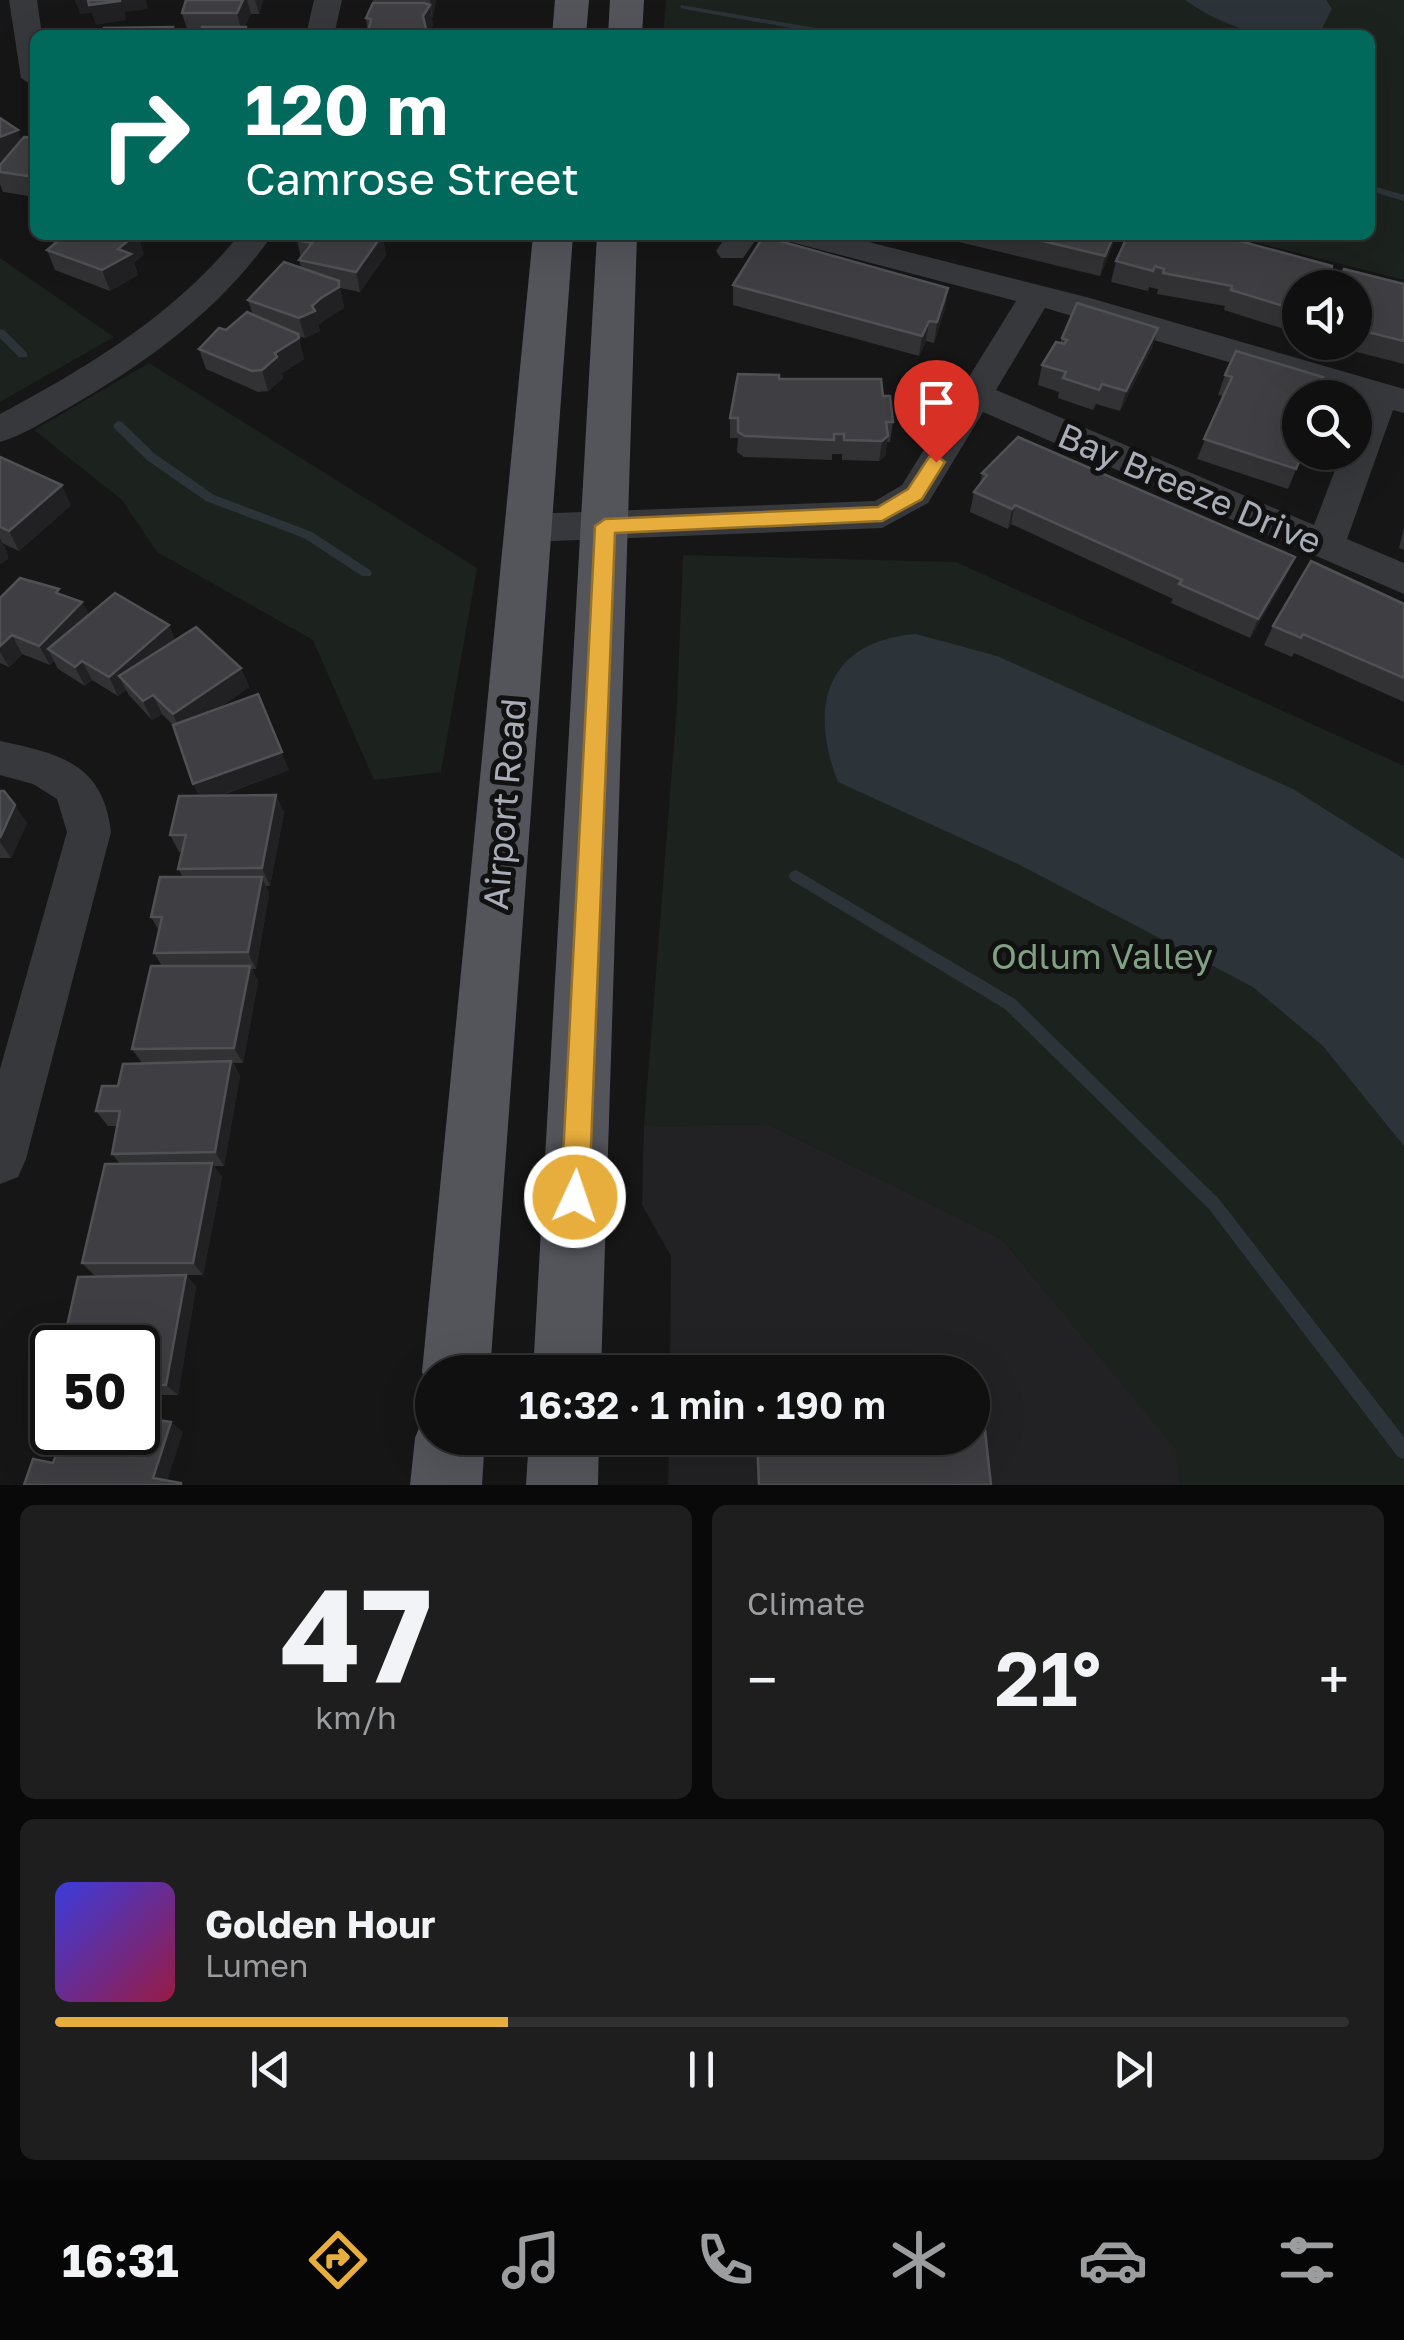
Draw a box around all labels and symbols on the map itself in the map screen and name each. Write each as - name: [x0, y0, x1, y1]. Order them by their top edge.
- pin: [894, 360, 979, 463]
- street label: Bay Breeze Drive: [1052, 414, 1328, 562]
- street label: Airport Road: [474, 697, 534, 911]
- park label: Odlum Valley: [991, 935, 1213, 977]
- position arrow: [523, 1145, 627, 1249]
- speed limit sign: 50: [30, 1325, 160, 1455]

